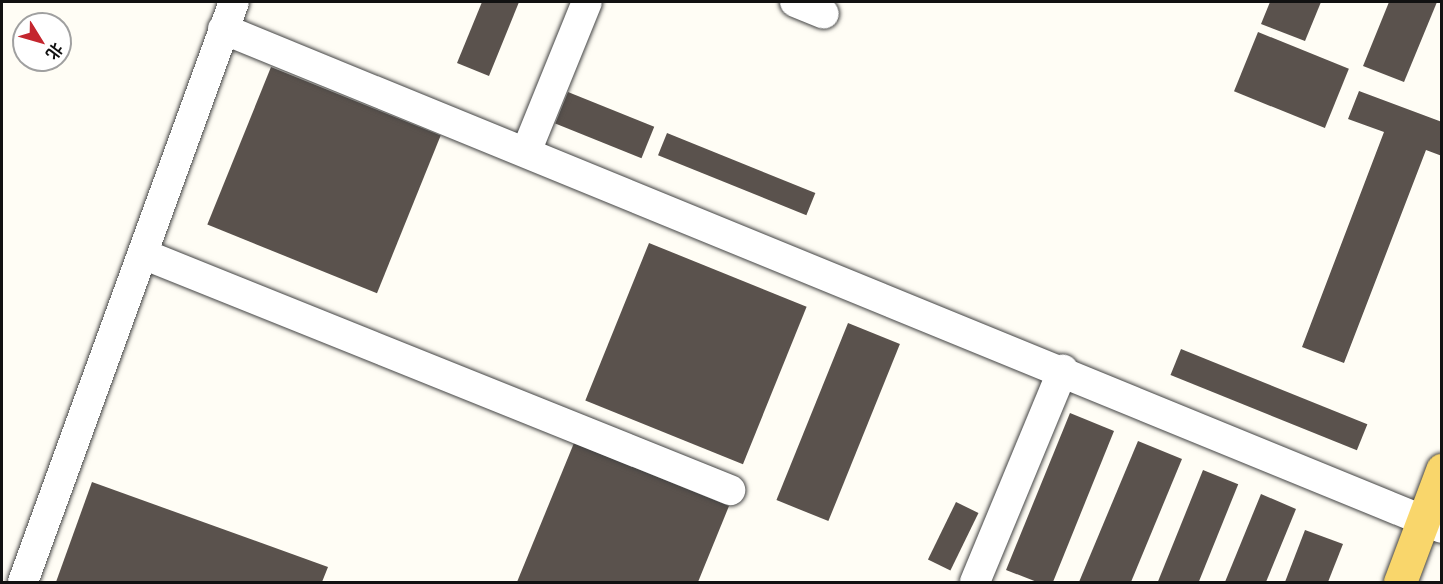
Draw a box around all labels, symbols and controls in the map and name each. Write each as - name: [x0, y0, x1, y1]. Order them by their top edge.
- north arrow: [12, 12, 72, 72]
- text: 北: [41, 39, 68, 65]

